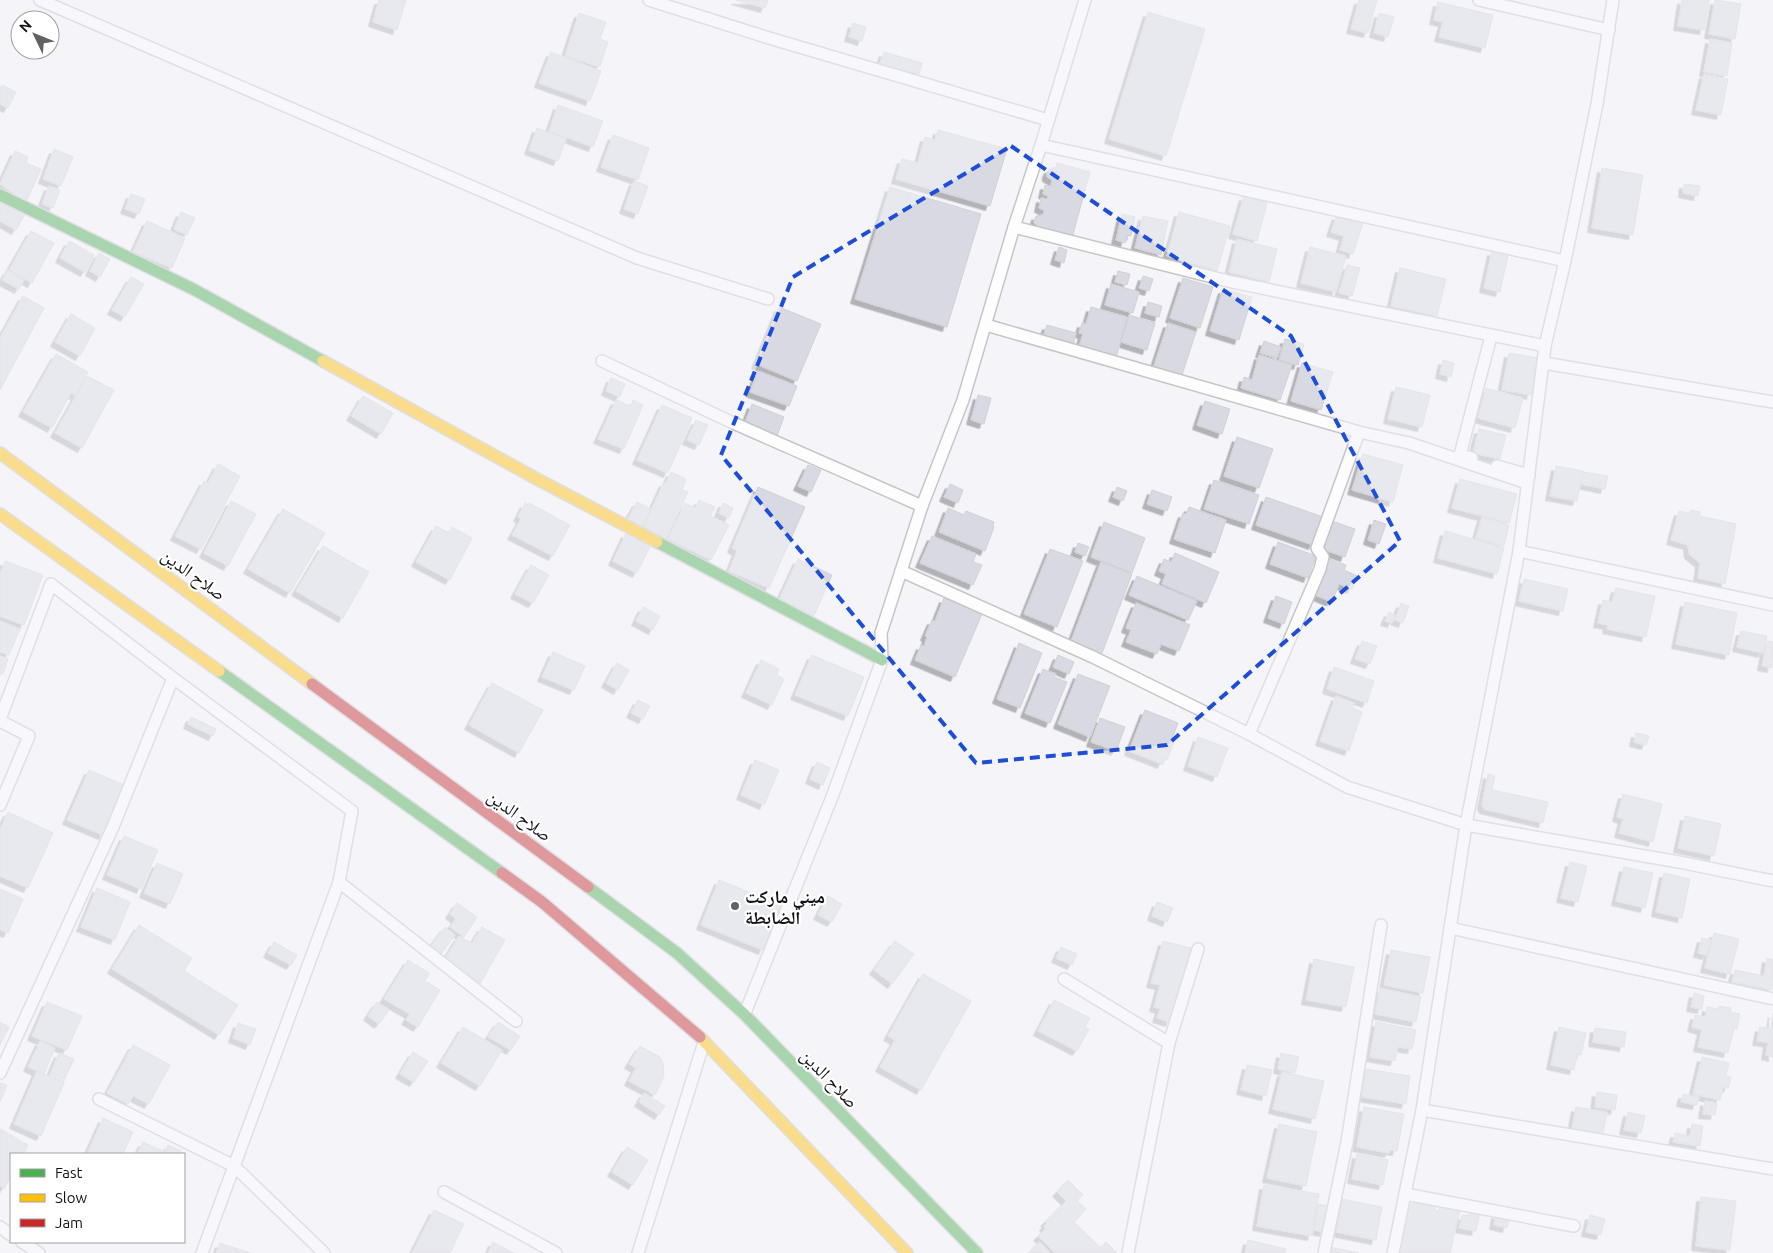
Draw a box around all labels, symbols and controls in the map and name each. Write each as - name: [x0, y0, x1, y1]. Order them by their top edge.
- north arrow: [10, 10, 60, 60]
- text: N: [16, 17, 35, 35]
- street label: صلاح الدين: [156, 544, 230, 606]
- street label: صلاح الدين: [482, 785, 556, 847]
- place label: ميني ماركت الضابطة: [745, 886, 825, 929]
- marker: ميني ماركت الضابطة: [729, 900, 741, 912]
- street label: صلاح الدين: [795, 1044, 863, 1114]
- legend: [10, 1153, 185, 1243]
- text: Fast: [55, 1164, 83, 1181]
- text: Slow: [55, 1189, 88, 1206]
- text: Jam: [55, 1214, 83, 1231]

